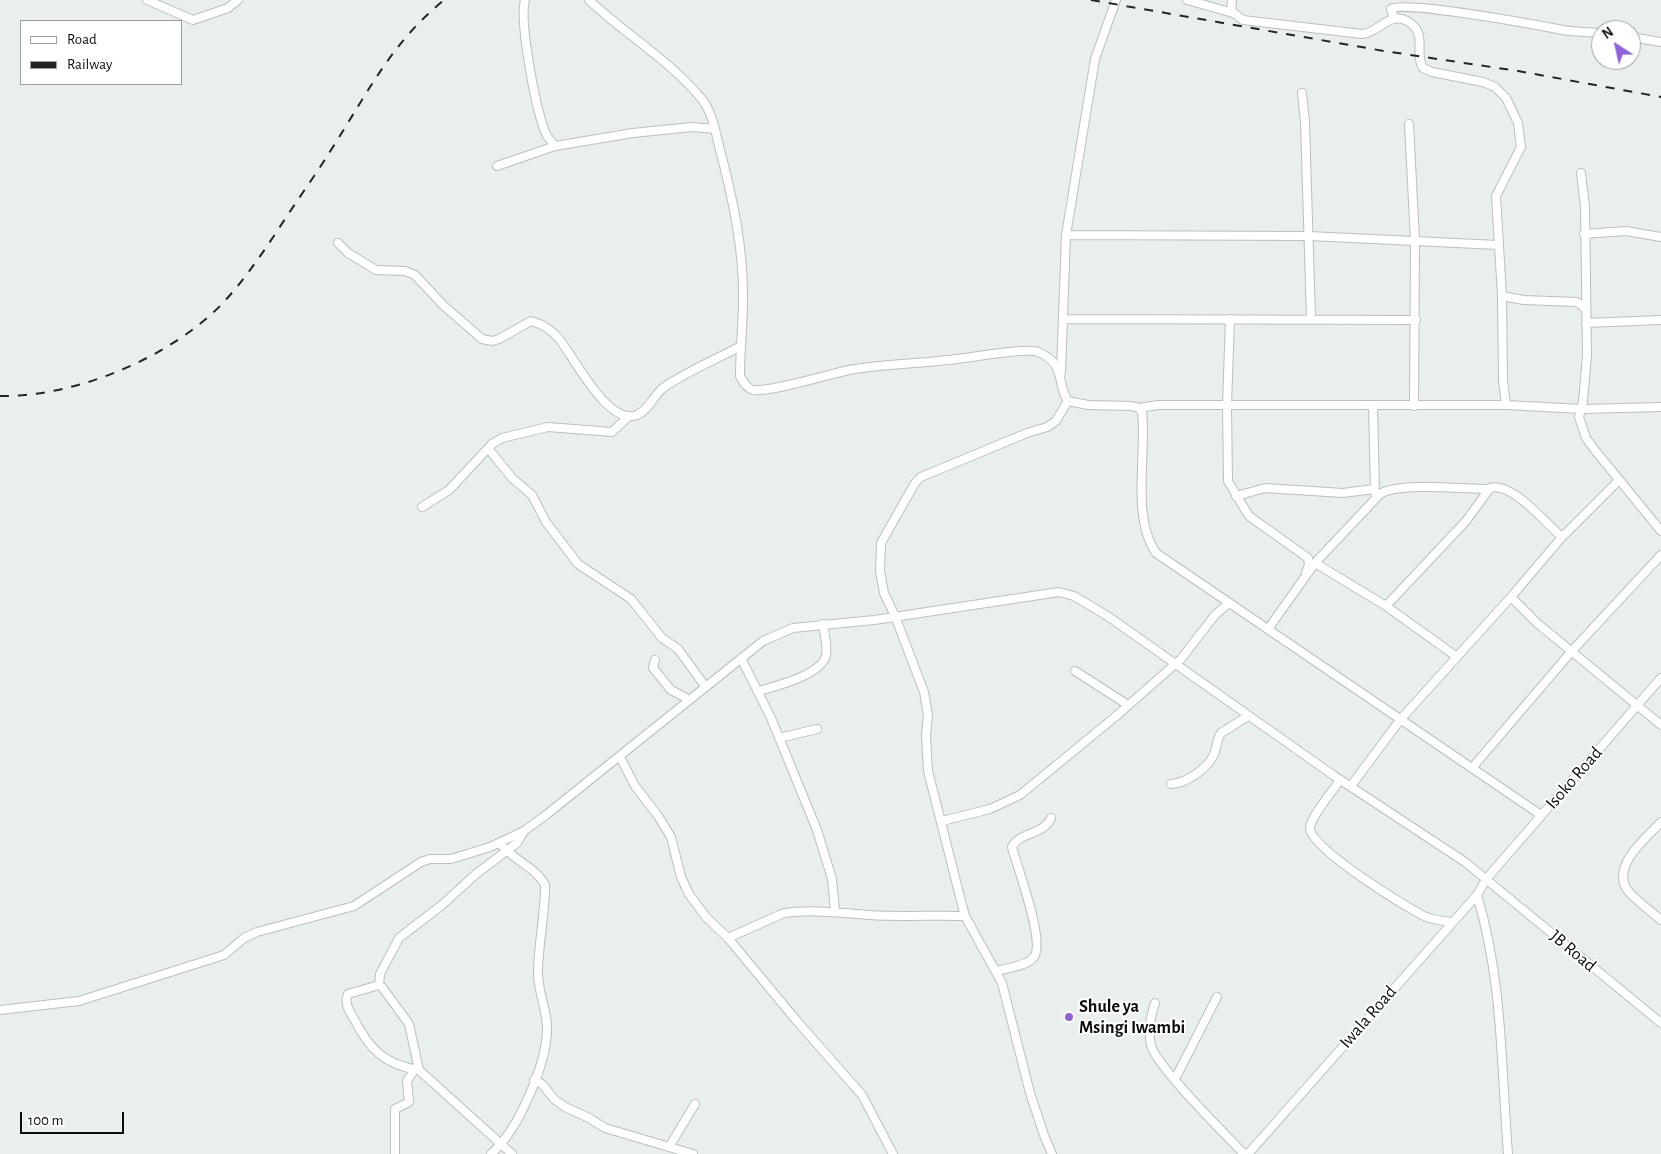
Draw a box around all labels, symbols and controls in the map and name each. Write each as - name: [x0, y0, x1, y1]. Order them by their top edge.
- legend: [20, 20, 182, 85]
- north arrow: [1591, 20, 1641, 70]
- text: N: [1600, 25, 1616, 42]
- text: Road: [67, 32, 97, 47]
- text: Railway: [67, 57, 112, 72]
- street label: Isoko Road: [1541, 742, 1607, 814]
- street label: JB Road: [1545, 925, 1601, 977]
- street label: Iwala Road: [1335, 981, 1401, 1053]
- place label: Shule ya Msingi Iwambi: [1079, 996, 1185, 1038]
- marker: Shule ya Msingi Iwambi: [1063, 1011, 1075, 1023]
- scale bar: [22, 1102, 126, 1134]
- text: 100 m: [28, 1113, 63, 1128]

